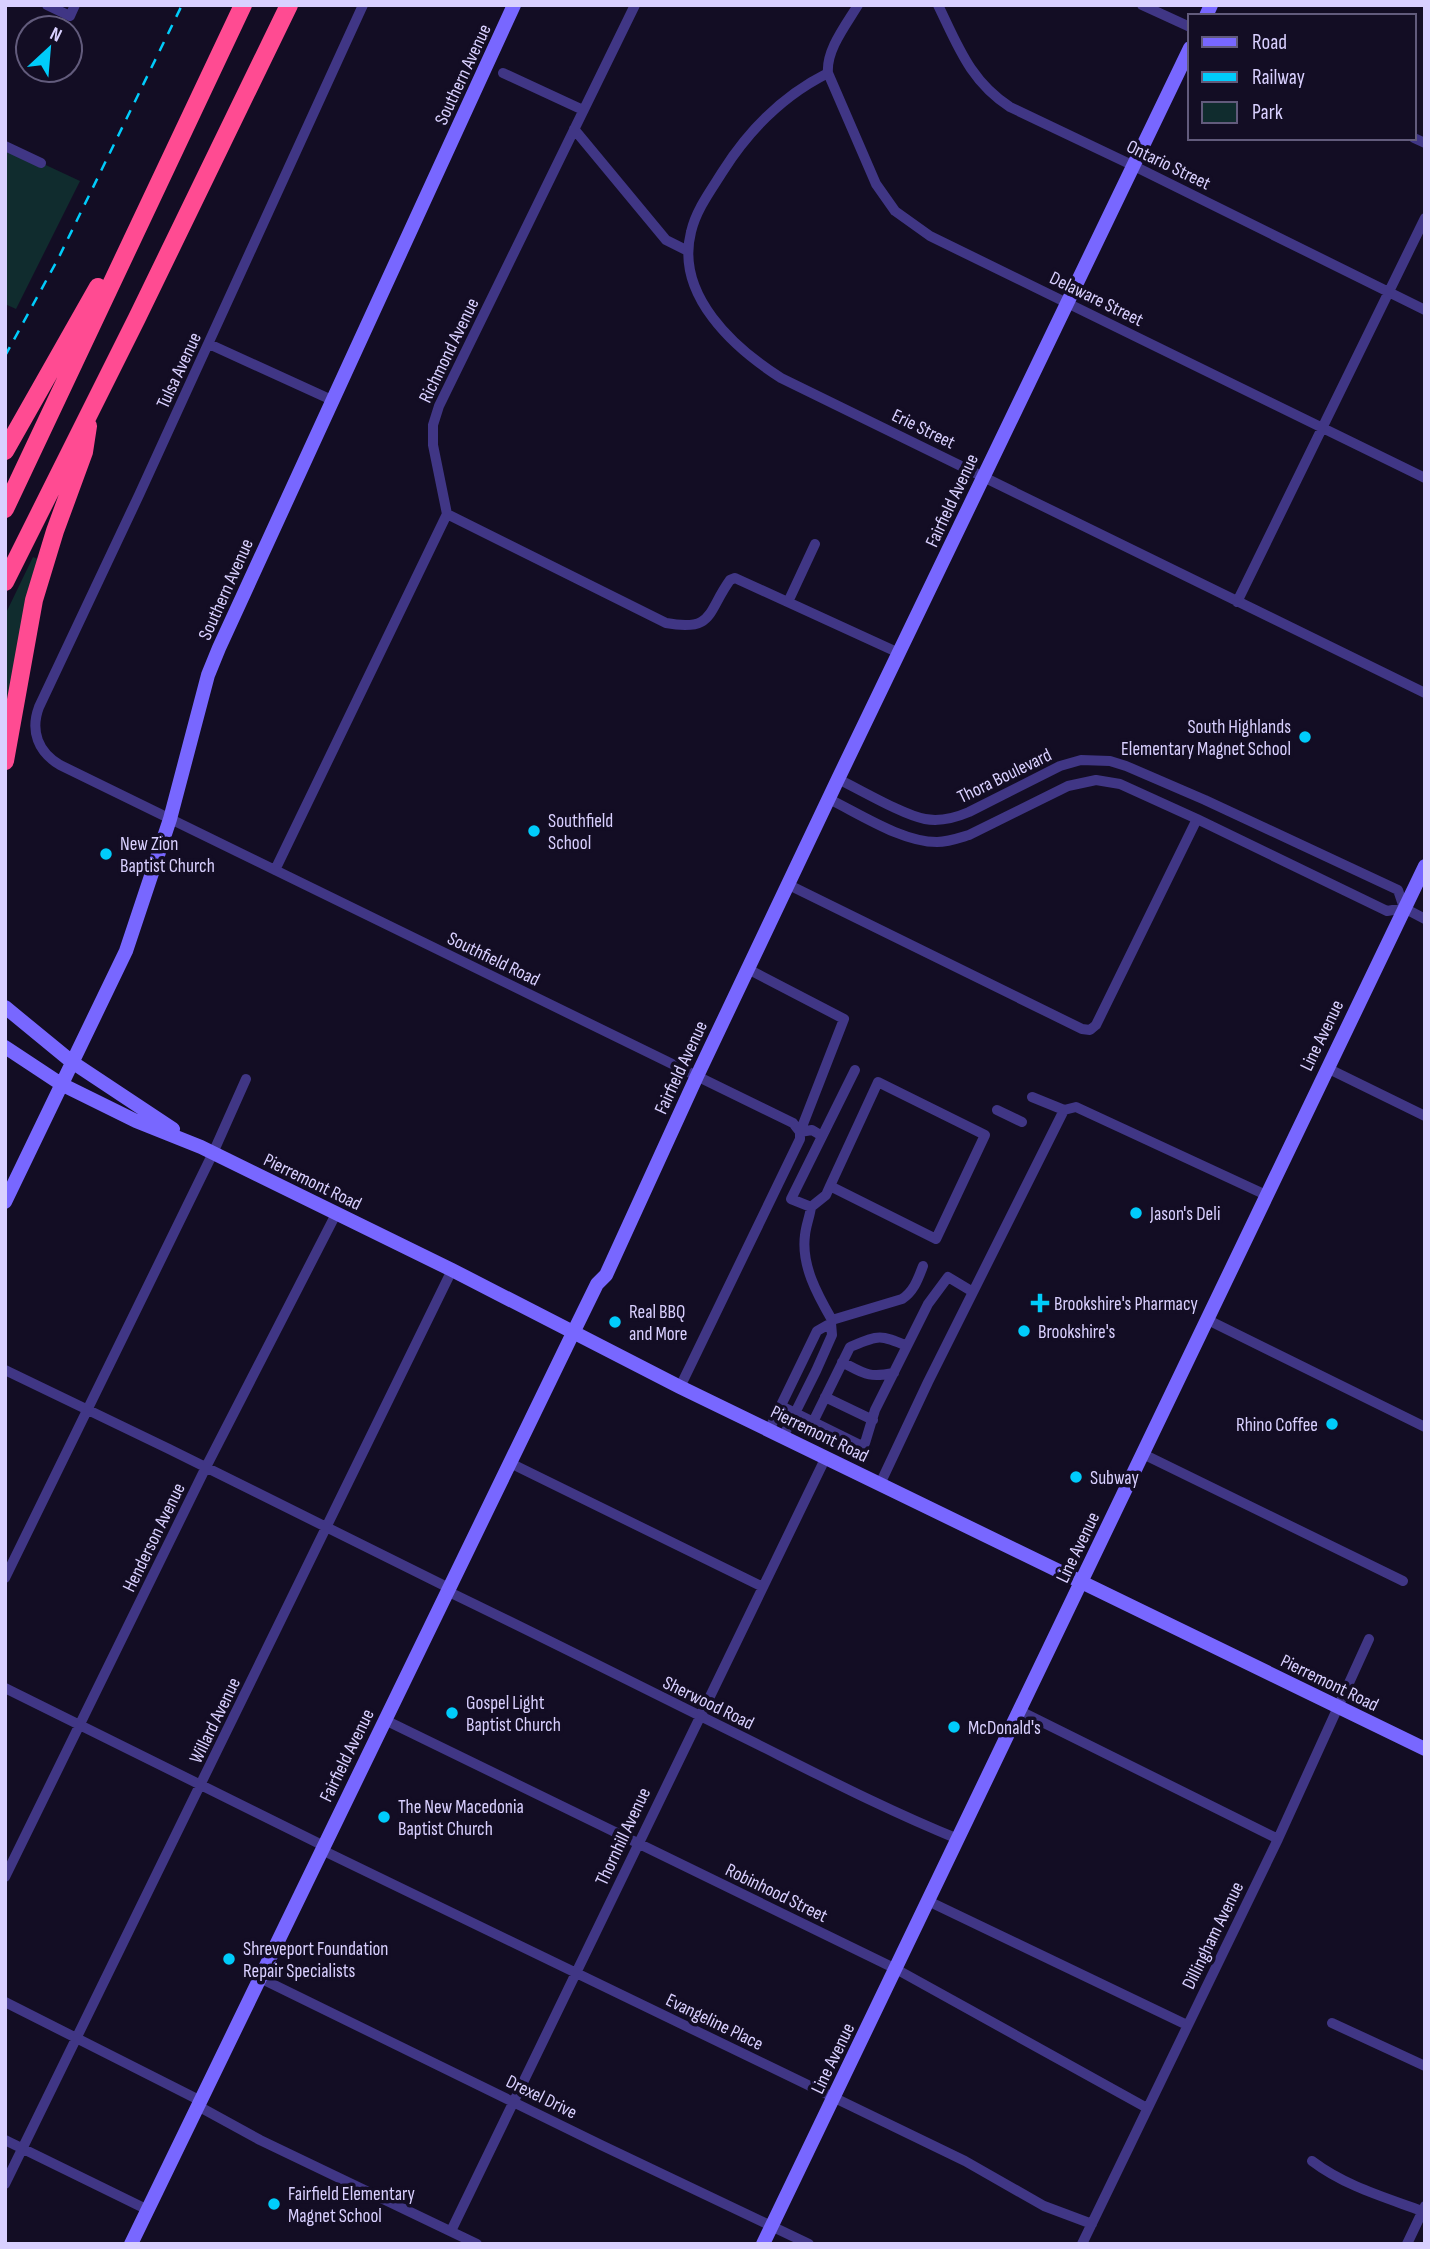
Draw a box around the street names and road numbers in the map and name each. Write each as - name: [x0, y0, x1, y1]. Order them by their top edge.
- street label: Southern Avenue: [430, 21, 497, 129]
- street label: Ontario Street: [1123, 135, 1214, 196]
- street label: Delaware Street: [1046, 267, 1147, 332]
- street label: Richmond Avenue: [414, 295, 485, 407]
- street label: Tulsa Avenue: [152, 329, 207, 412]
- street label: Erie Street: [888, 404, 959, 455]
- street label: Fairfield Avenue: [921, 450, 984, 551]
- street label: Southern Avenue: [194, 535, 259, 644]
- street label: Thora Boulevard: [954, 744, 1055, 809]
- street label: Southfield Road: [443, 927, 543, 992]
- street label: Line Avenue: [1295, 997, 1349, 1075]
- street label: Fairfield Avenue: [650, 1017, 713, 1118]
- street label: Pierremont Road: [260, 1149, 365, 1216]
- street label: Pierremont Road: [767, 1401, 872, 1468]
- street label: Henderson Avenue: [118, 1479, 191, 1596]
- street label: Line Avenue: [1051, 1509, 1105, 1587]
- street label: Pierremont Road: [1277, 1650, 1382, 1717]
- street label: Sherwood Road: [659, 1671, 758, 1735]
- street label: Willard Avenue: [185, 1674, 246, 1767]
- street label: Fairfield Avenue: [315, 1706, 380, 1806]
- street label: Thornhill Avenue: [591, 1784, 656, 1889]
- street label: Robinhood Street: [721, 1859, 831, 1928]
- street label: Dillingham Avenue: [1177, 1878, 1249, 1993]
- street label: Evangeline Place: [662, 1989, 767, 2056]
- street label: Line Avenue: [806, 2020, 860, 2098]
- street label: Drexel Drive: [502, 2070, 581, 2124]

